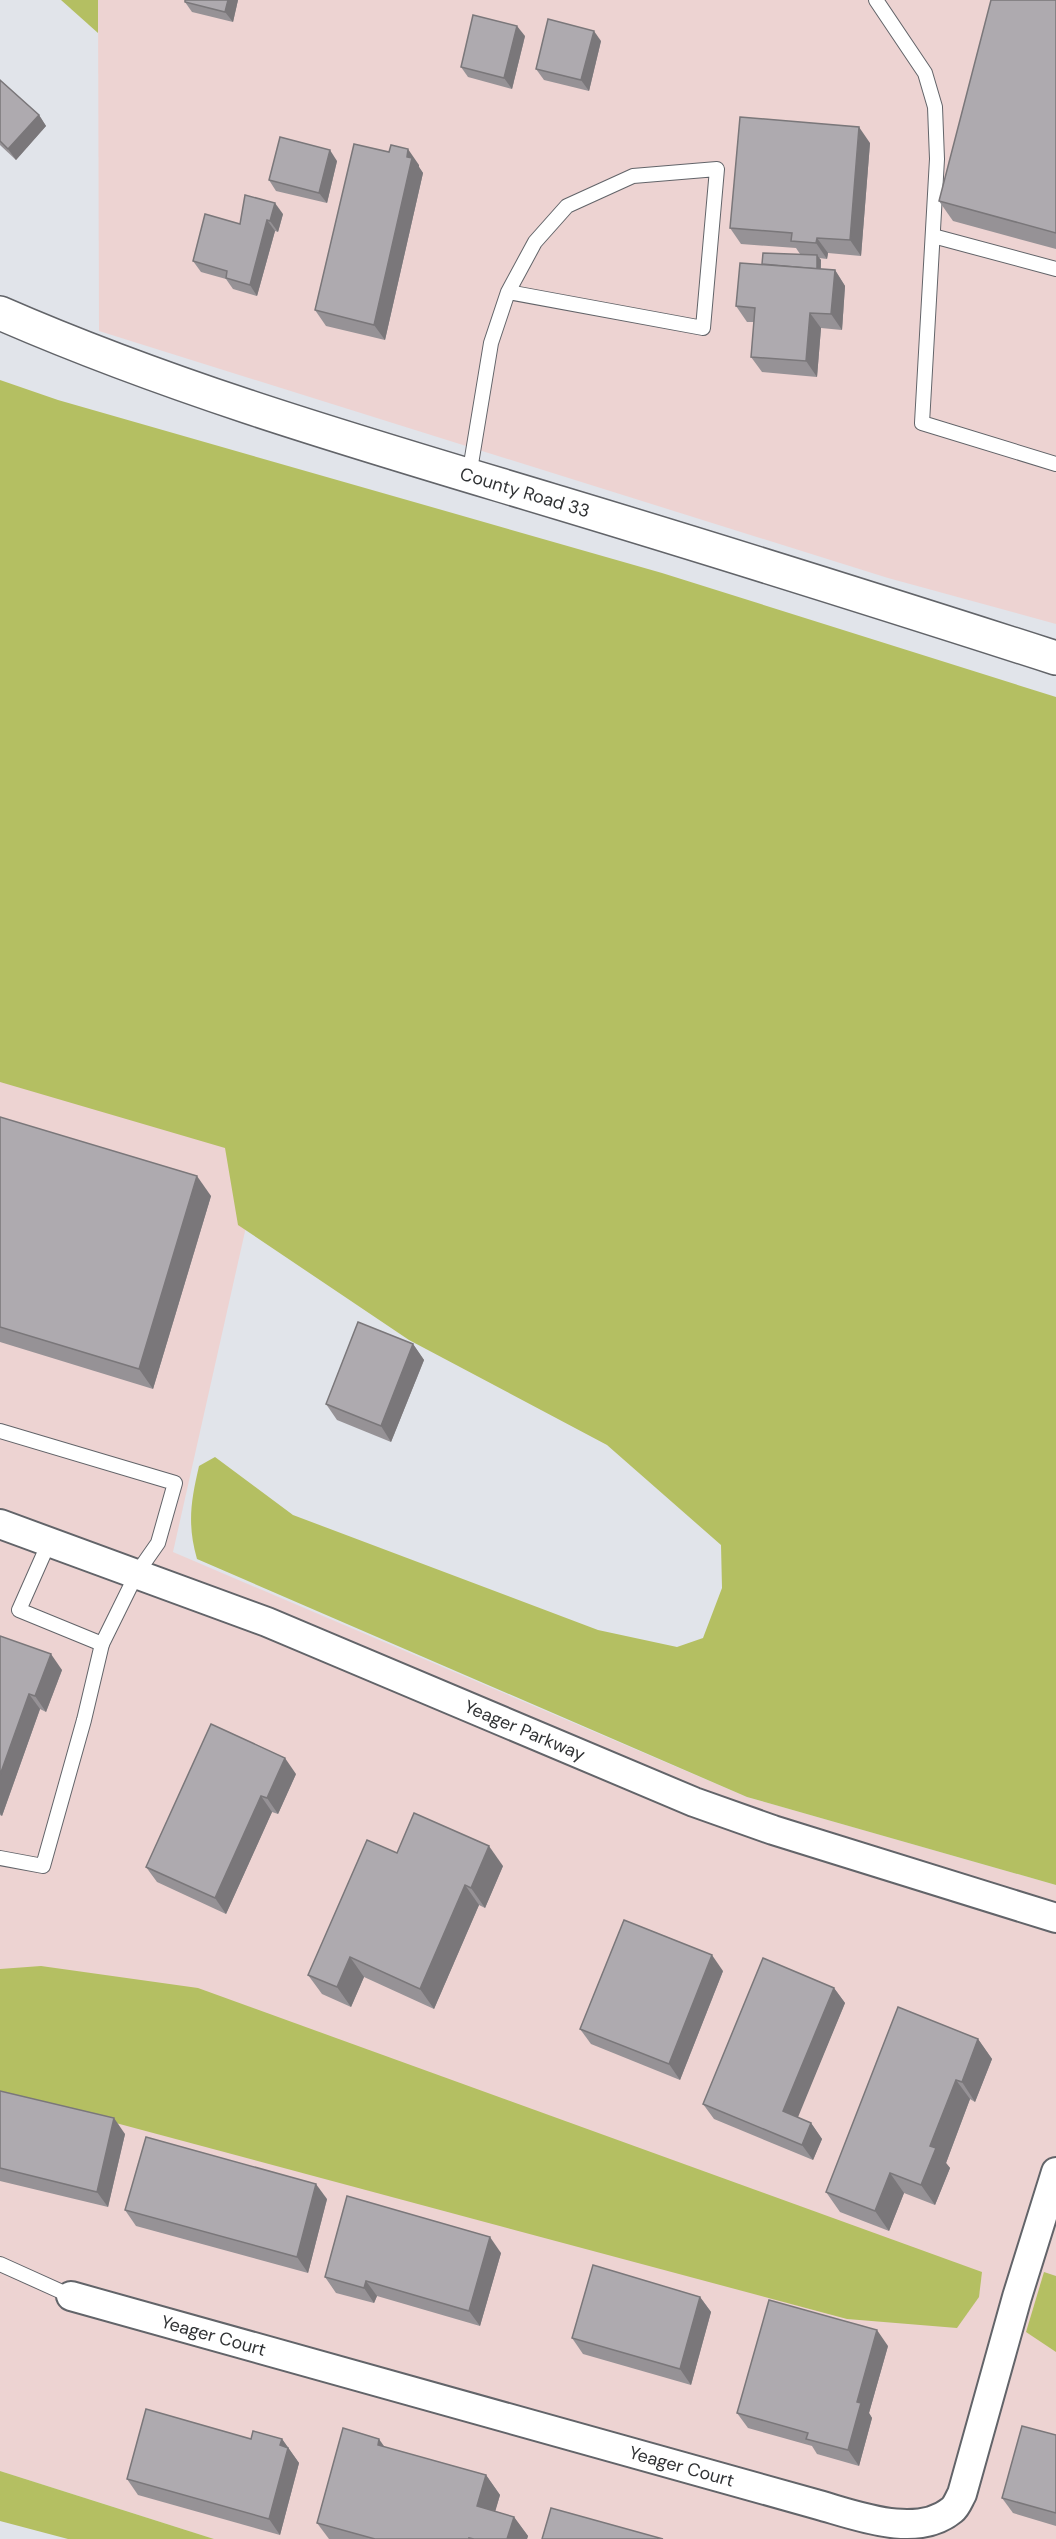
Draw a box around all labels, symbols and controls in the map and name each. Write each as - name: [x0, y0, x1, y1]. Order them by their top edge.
- street label: County Road 33: [457, 462, 593, 523]
- street label: Yeager Parkway: [461, 1695, 589, 1767]
- street label: Yeager Court: [158, 2310, 269, 2362]
- street label: Yeager Court: [626, 2441, 737, 2493]

